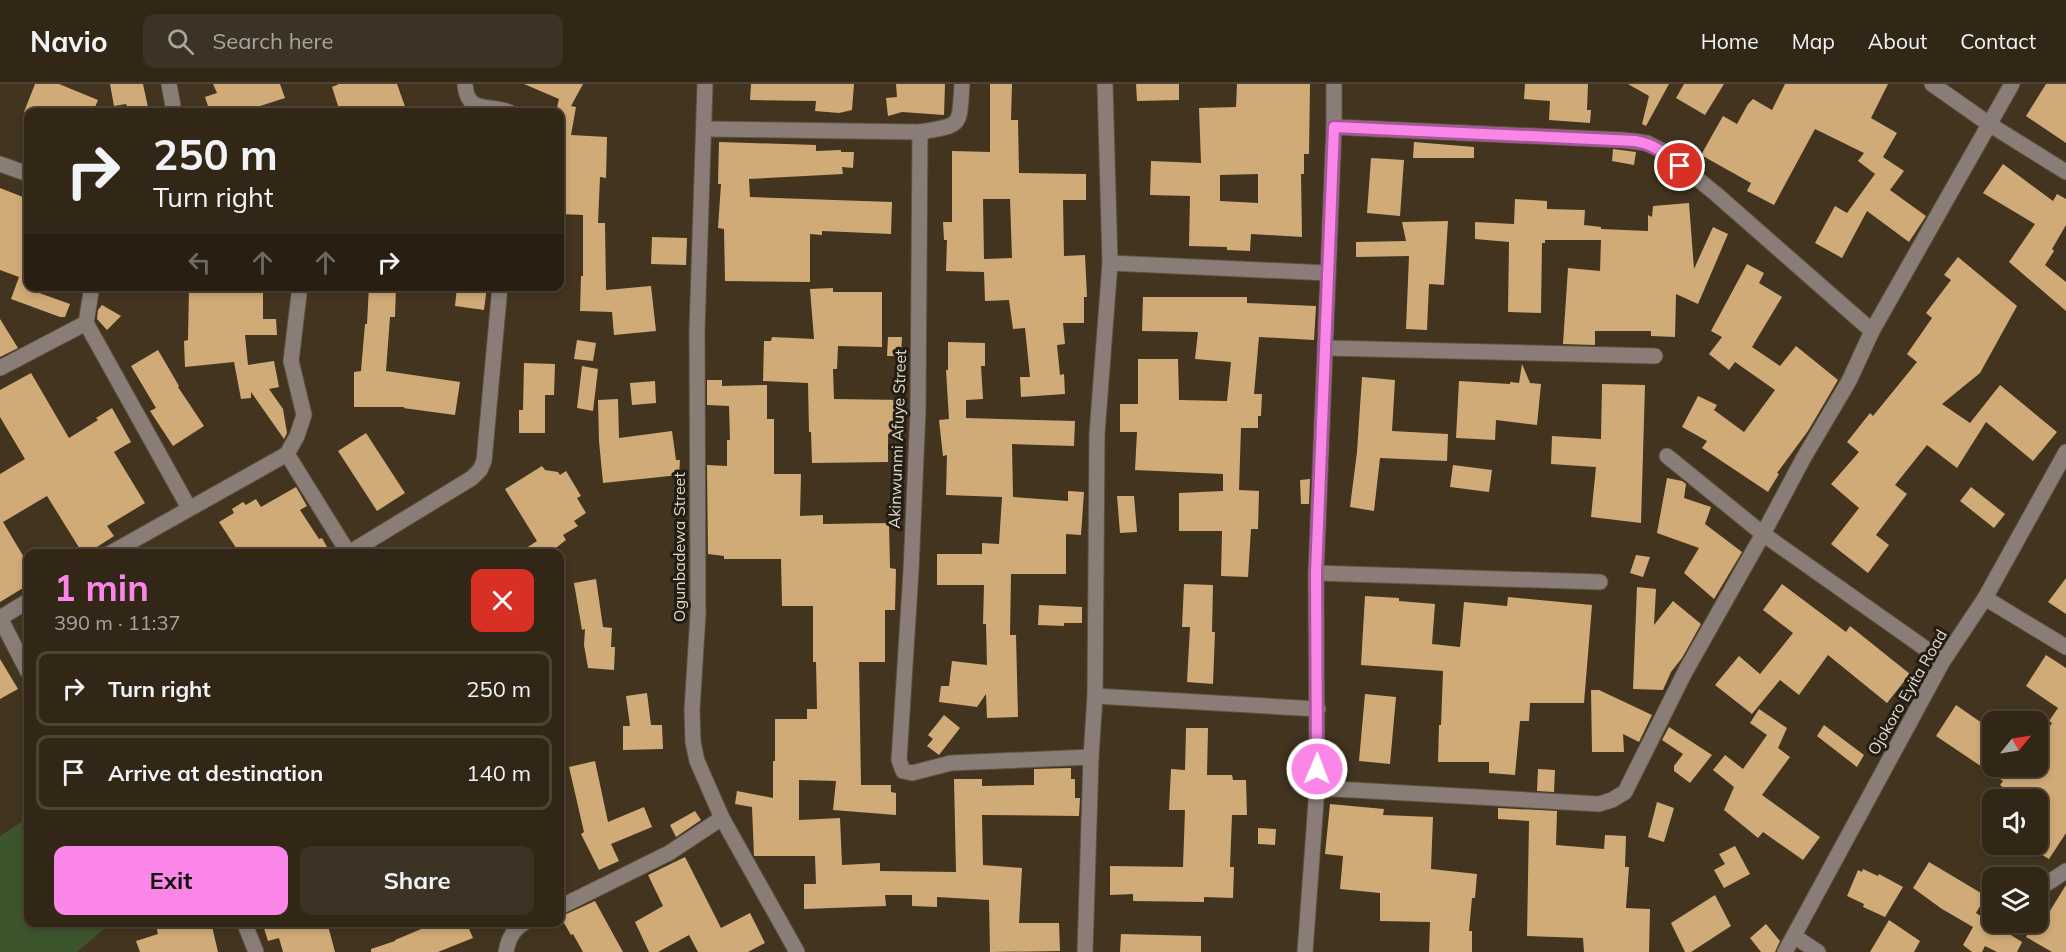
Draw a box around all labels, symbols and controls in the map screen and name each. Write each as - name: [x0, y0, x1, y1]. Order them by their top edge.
- search box: [143, 14, 563, 68]
- text: Navio: [30, 24, 107, 59]
- icon: search: [164, 25, 197, 58]
- text: Search here: [212, 27, 333, 55]
- text: Home: [1701, 28, 1759, 54]
- text: Map: [1792, 28, 1835, 54]
- text: About: [1868, 28, 1927, 54]
- text: Contact: [1960, 28, 2036, 54]
- text: 250 m: [153, 128, 278, 181]
- icon: right: [54, 132, 132, 210]
- pin: [1654, 140, 1705, 191]
- icon: arrive: [1663, 149, 1696, 182]
- text: Turn right: [153, 180, 273, 214]
- icon: left: [183, 246, 216, 279]
- icon: ahead: [246, 246, 279, 279]
- icon: ahead: [309, 246, 342, 279]
- icon: right: [372, 246, 405, 279]
- street label: Akinwunmi Afuye Street: [884, 349, 910, 529]
- street label: Ogunbadewa Street: [669, 472, 689, 622]
- text: 1 min: [54, 565, 149, 610]
- button: close: [471, 569, 534, 632]
- text: 390 m · 11:37: [54, 610, 180, 635]
- street label: Ojokoro Eyita Road: [1863, 626, 1951, 758]
- icon: right: [57, 672, 90, 705]
- text: Turn right: [108, 675, 211, 703]
- text: 250 m: [466, 675, 531, 703]
- north arrow: [1982, 711, 2048, 777]
- map controls: [1982, 711, 2048, 933]
- position arrow: [1285, 737, 1349, 801]
- icon: arrive: [57, 756, 90, 789]
- text: Arrive at destination: [108, 759, 323, 787]
- text: 140 m: [466, 759, 531, 787]
- button: sound: [1982, 789, 2048, 855]
- button: Exit: [54, 846, 288, 915]
- button: Share: [300, 846, 534, 915]
- button: layers: [1982, 867, 2048, 933]

